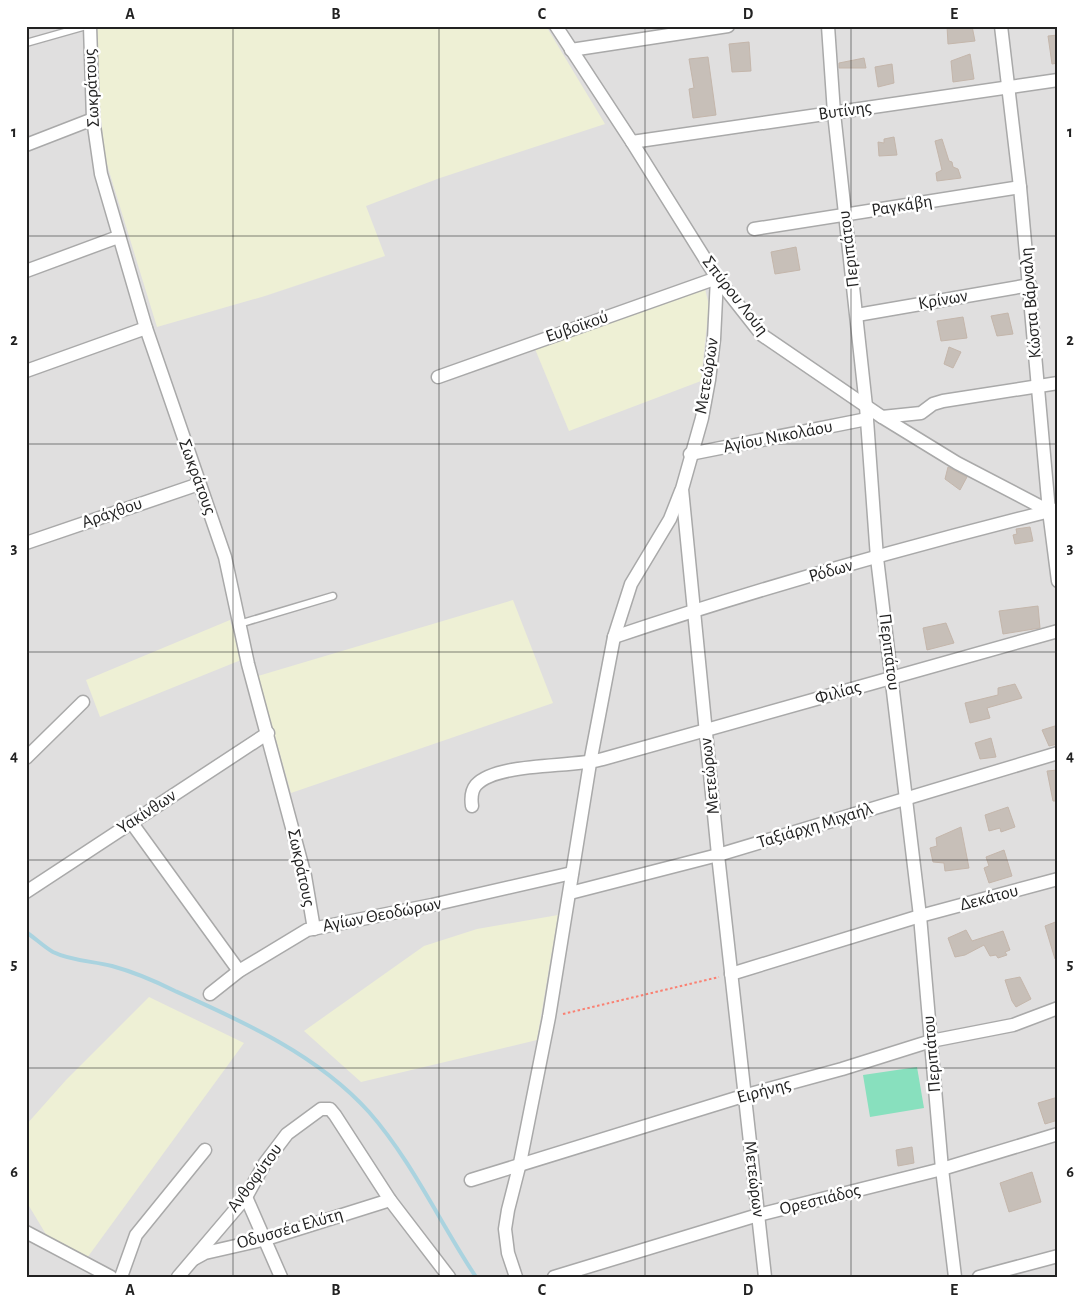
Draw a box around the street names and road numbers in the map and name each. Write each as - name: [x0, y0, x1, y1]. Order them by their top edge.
- street label: Σωκράτους: [81, 48, 103, 128]
- street label: Βυτίνης: [817, 97, 873, 124]
- street label: Ραγκάβη: [870, 192, 934, 220]
- street label: Περιπάτου: [835, 210, 863, 288]
- street label: Κώστα Βάρναλη: [1017, 247, 1045, 359]
- street label: Σπύρου Λούη: [699, 253, 771, 339]
- street label: Κρίνων: [917, 286, 970, 313]
- street label: Ευβοϊκού: [543, 308, 611, 346]
- street label: Μετεώρων: [692, 336, 722, 415]
- street label: Αγίου Νικολάου: [722, 417, 834, 456]
- street label: Σωκράτους: [175, 437, 219, 517]
- street label: Αράχθου: [79, 494, 145, 532]
- street label: Ρόδων: [807, 556, 856, 586]
- street label: Περιπάτου: [875, 613, 903, 691]
- street label: Φιλίας: [813, 677, 863, 708]
- street label: Μετεώρων: [697, 736, 723, 815]
- street label: Υακίνθων: [114, 785, 180, 837]
- street label: Ταξιάρχη Μιχαήλ: [755, 800, 875, 852]
- street label: Σωκράτους: [284, 828, 318, 908]
- street label: Δεκάτου: [958, 882, 1020, 914]
- street label: Αγίων Θεοδώρων: [321, 894, 443, 935]
- street label: Περιπάτου: [920, 1015, 944, 1093]
- street label: Ειρήνης: [735, 1075, 793, 1107]
- street label: Ανθοφύτου: [224, 1140, 286, 1216]
- street label: Μετεώρων: [740, 1140, 768, 1219]
- street label: Ορεστιάδος: [778, 1181, 862, 1219]
- street label: Οδυσσέα Ελύτη: [235, 1205, 345, 1253]

